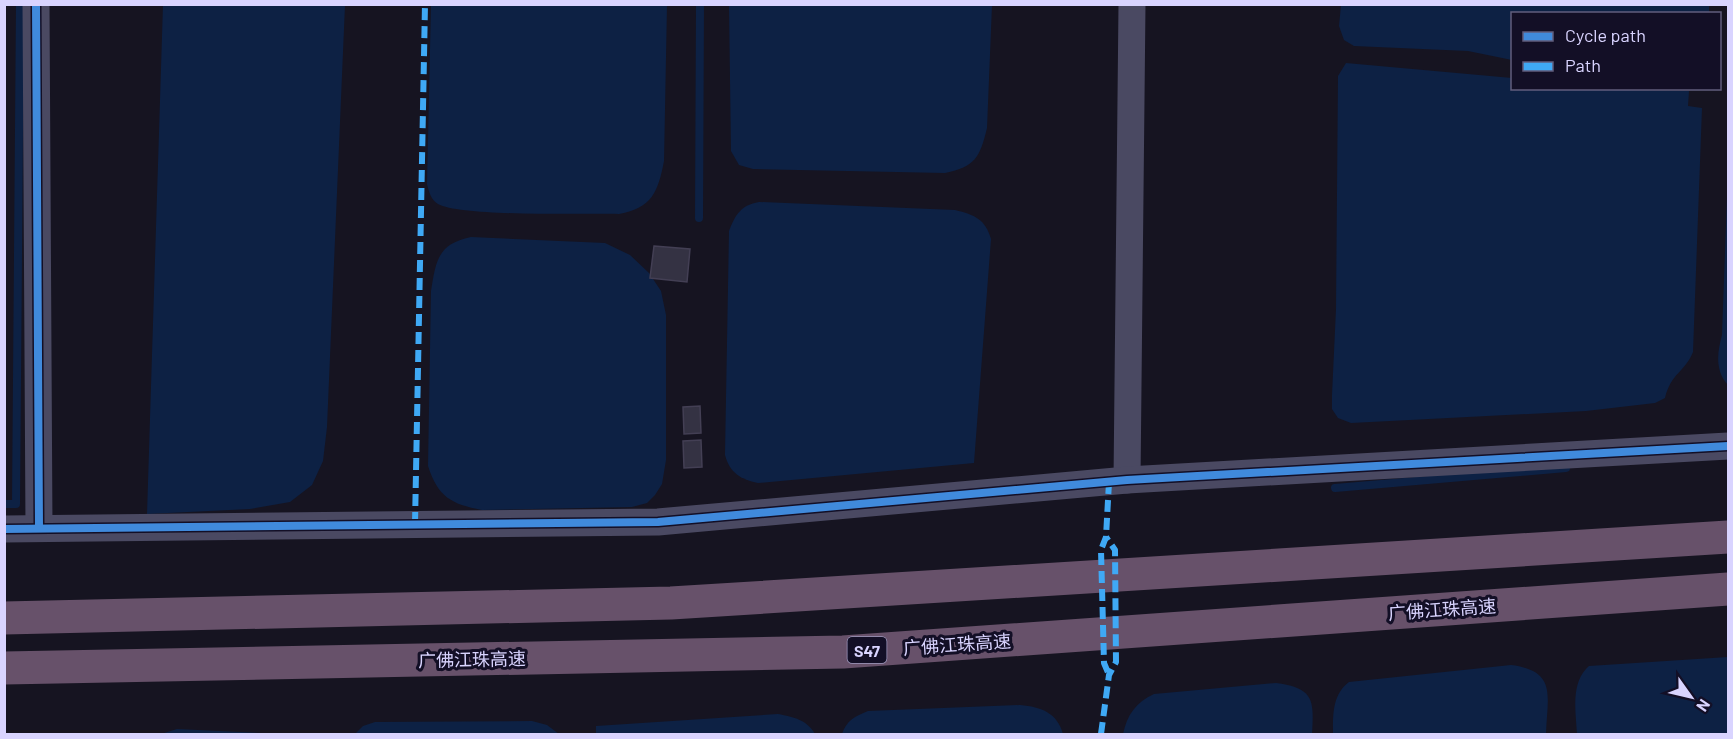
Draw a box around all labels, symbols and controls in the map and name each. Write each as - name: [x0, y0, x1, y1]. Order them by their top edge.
- legend: [1511, 12, 1721, 90]
- text: Cycle path: [1565, 24, 1646, 46]
- text: Path: [1565, 54, 1601, 76]
- street label: 广佛江珠高速: [1387, 594, 1497, 624]
- street label: 广佛江珠高速: [902, 629, 1012, 659]
- road number: S47: [848, 637, 886, 663]
- street label: 广佛江珠高速: [418, 647, 526, 671]
- north arrow: [1661, 667, 1721, 727]
- text: N: [1693, 696, 1715, 715]

